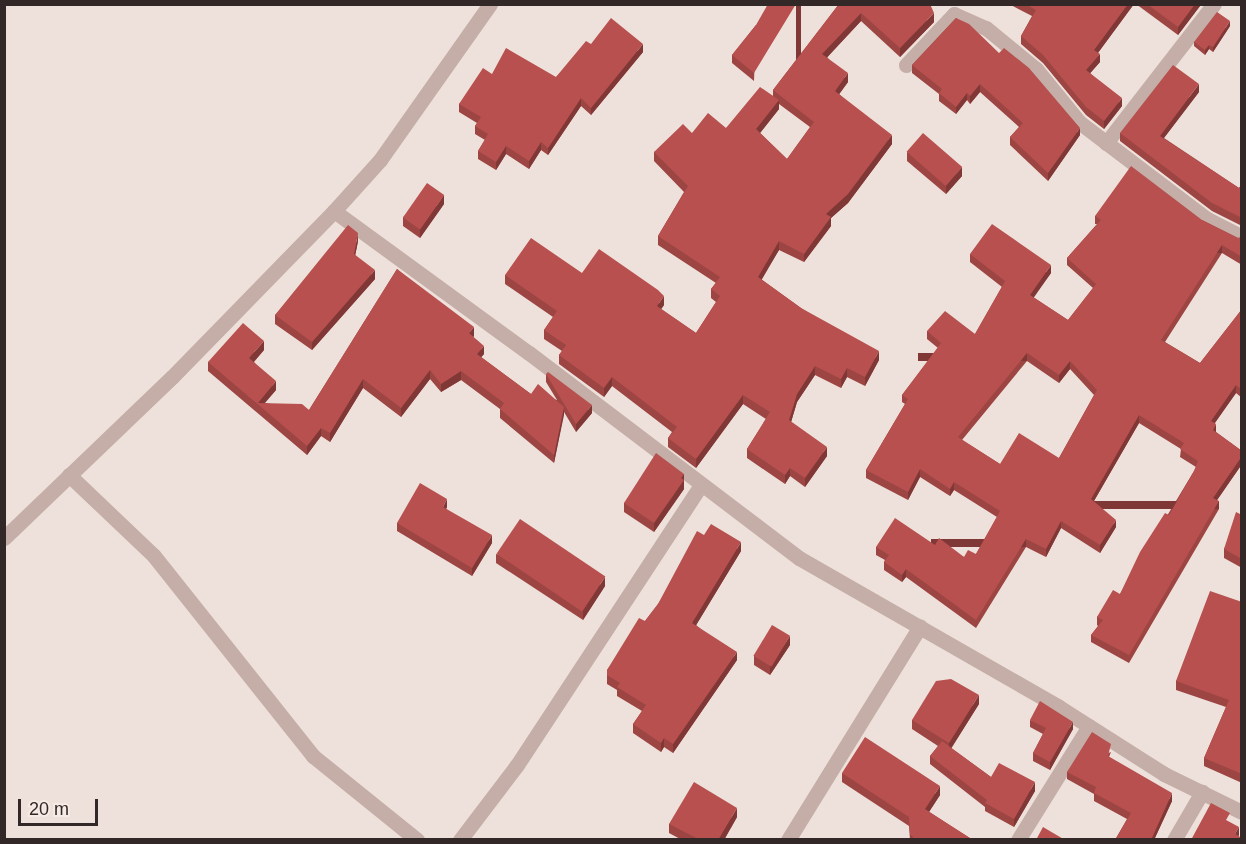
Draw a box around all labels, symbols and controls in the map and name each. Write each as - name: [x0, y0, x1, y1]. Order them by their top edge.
- scale bar: [21, 787, 100, 825]
- text: 20 m: [29, 799, 69, 819]

